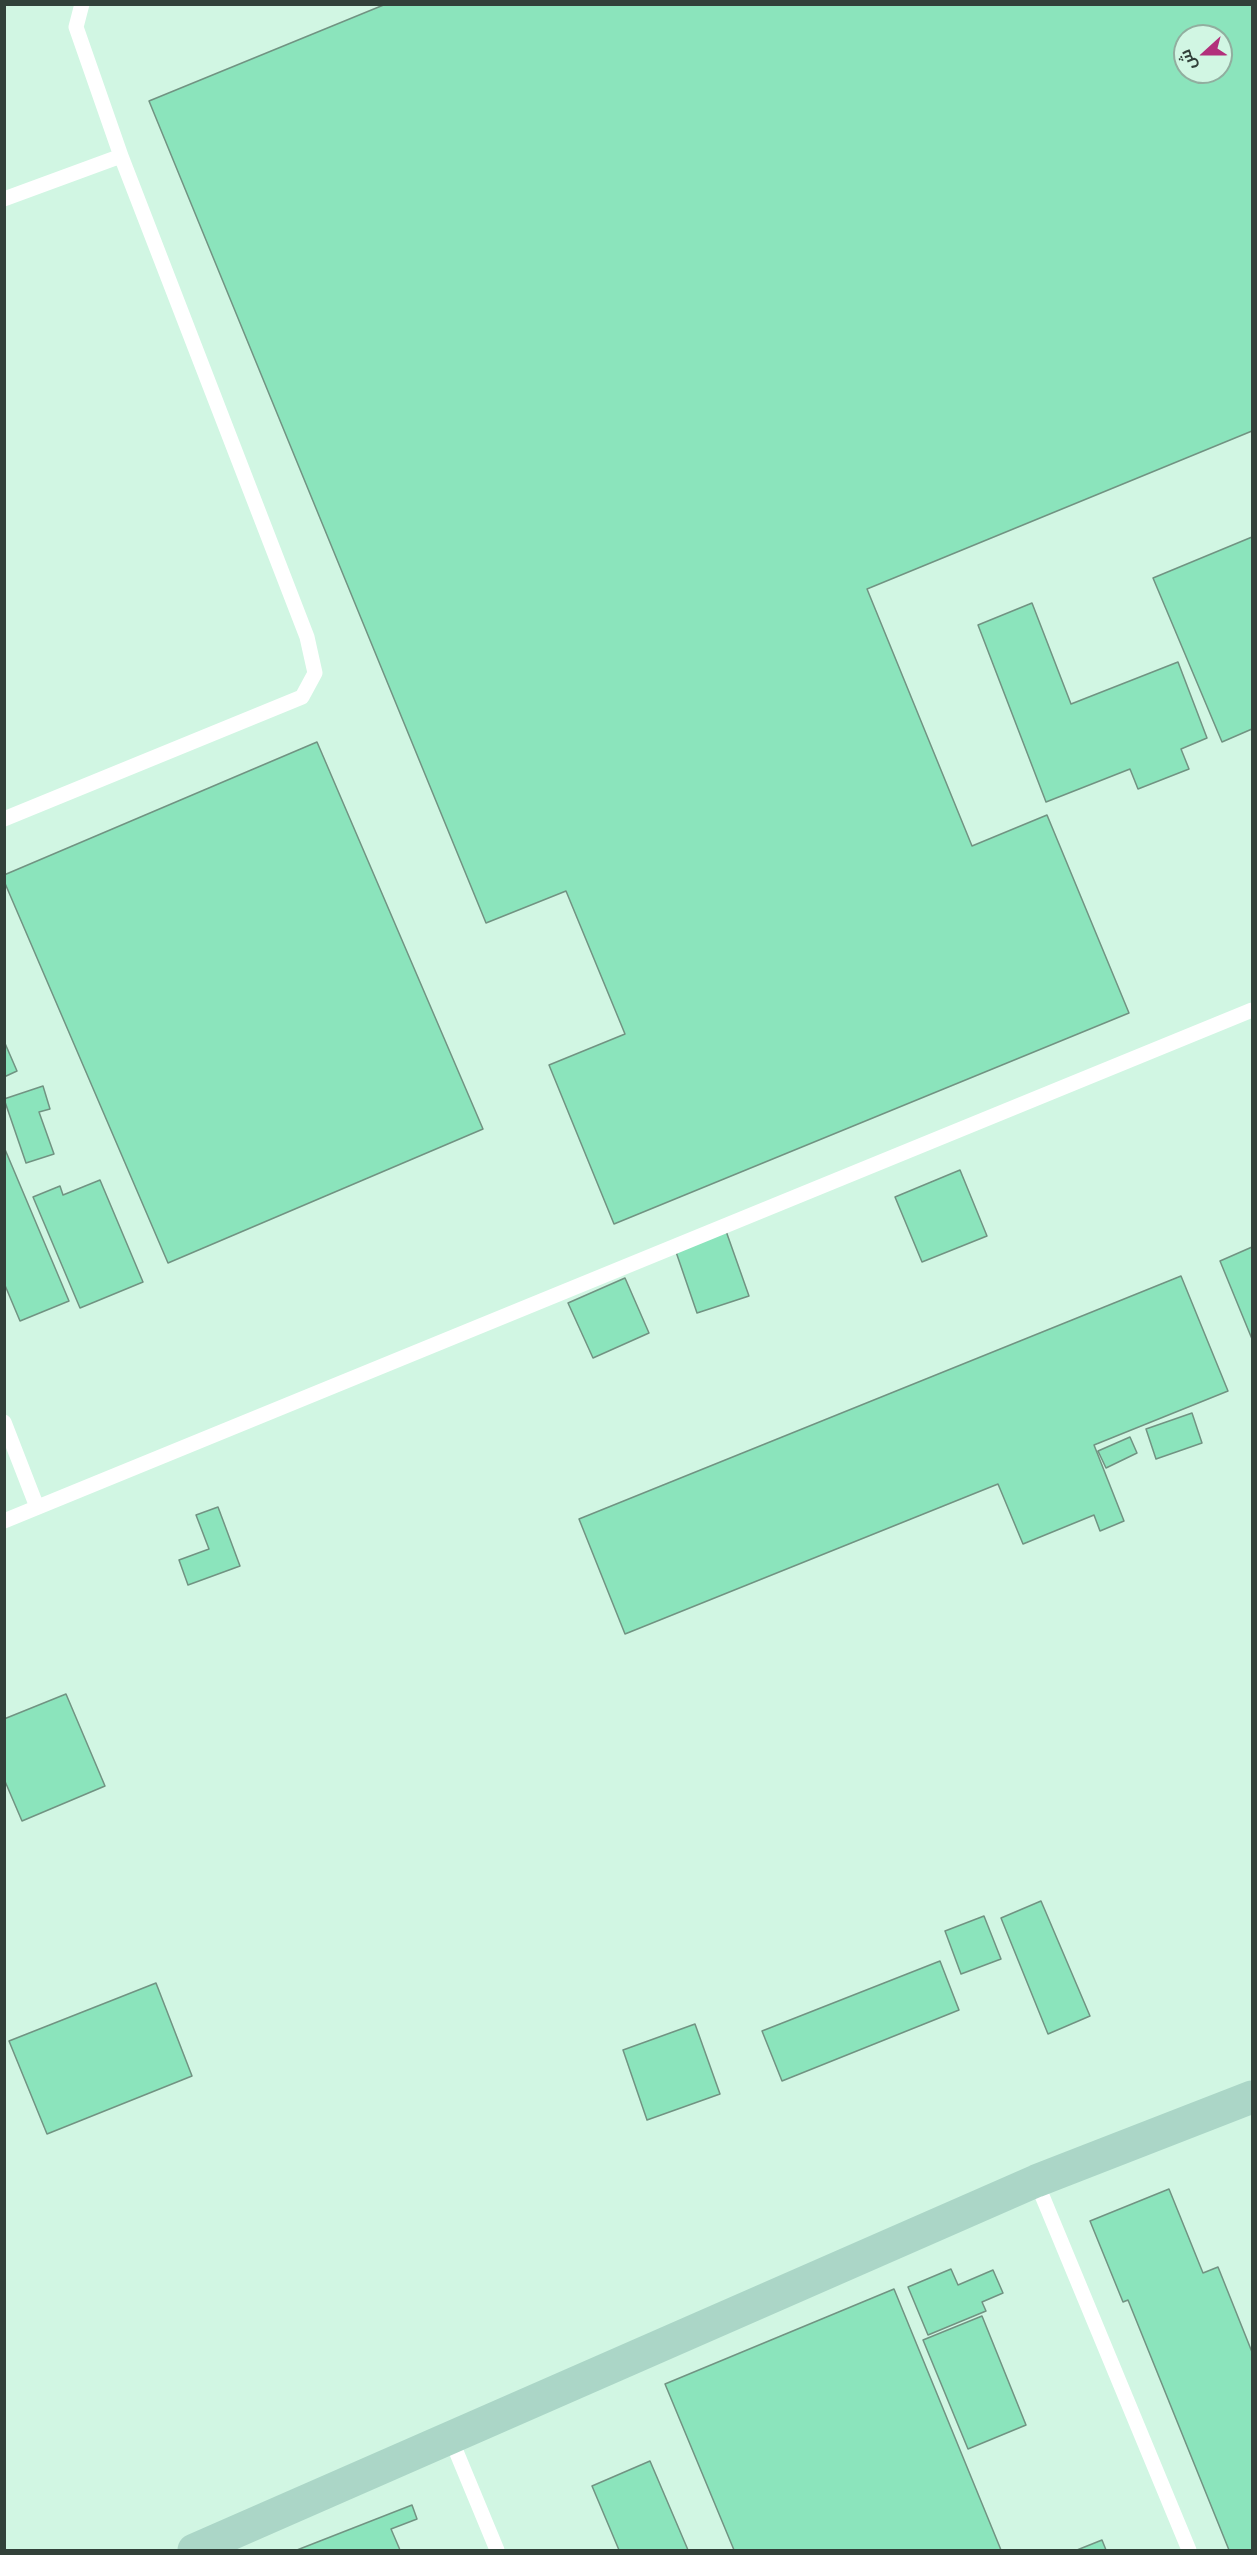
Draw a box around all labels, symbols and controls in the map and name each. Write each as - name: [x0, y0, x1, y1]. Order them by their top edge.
- north arrow: [1173, 24, 1233, 84]
- text: ش: [1174, 47, 1201, 73]

